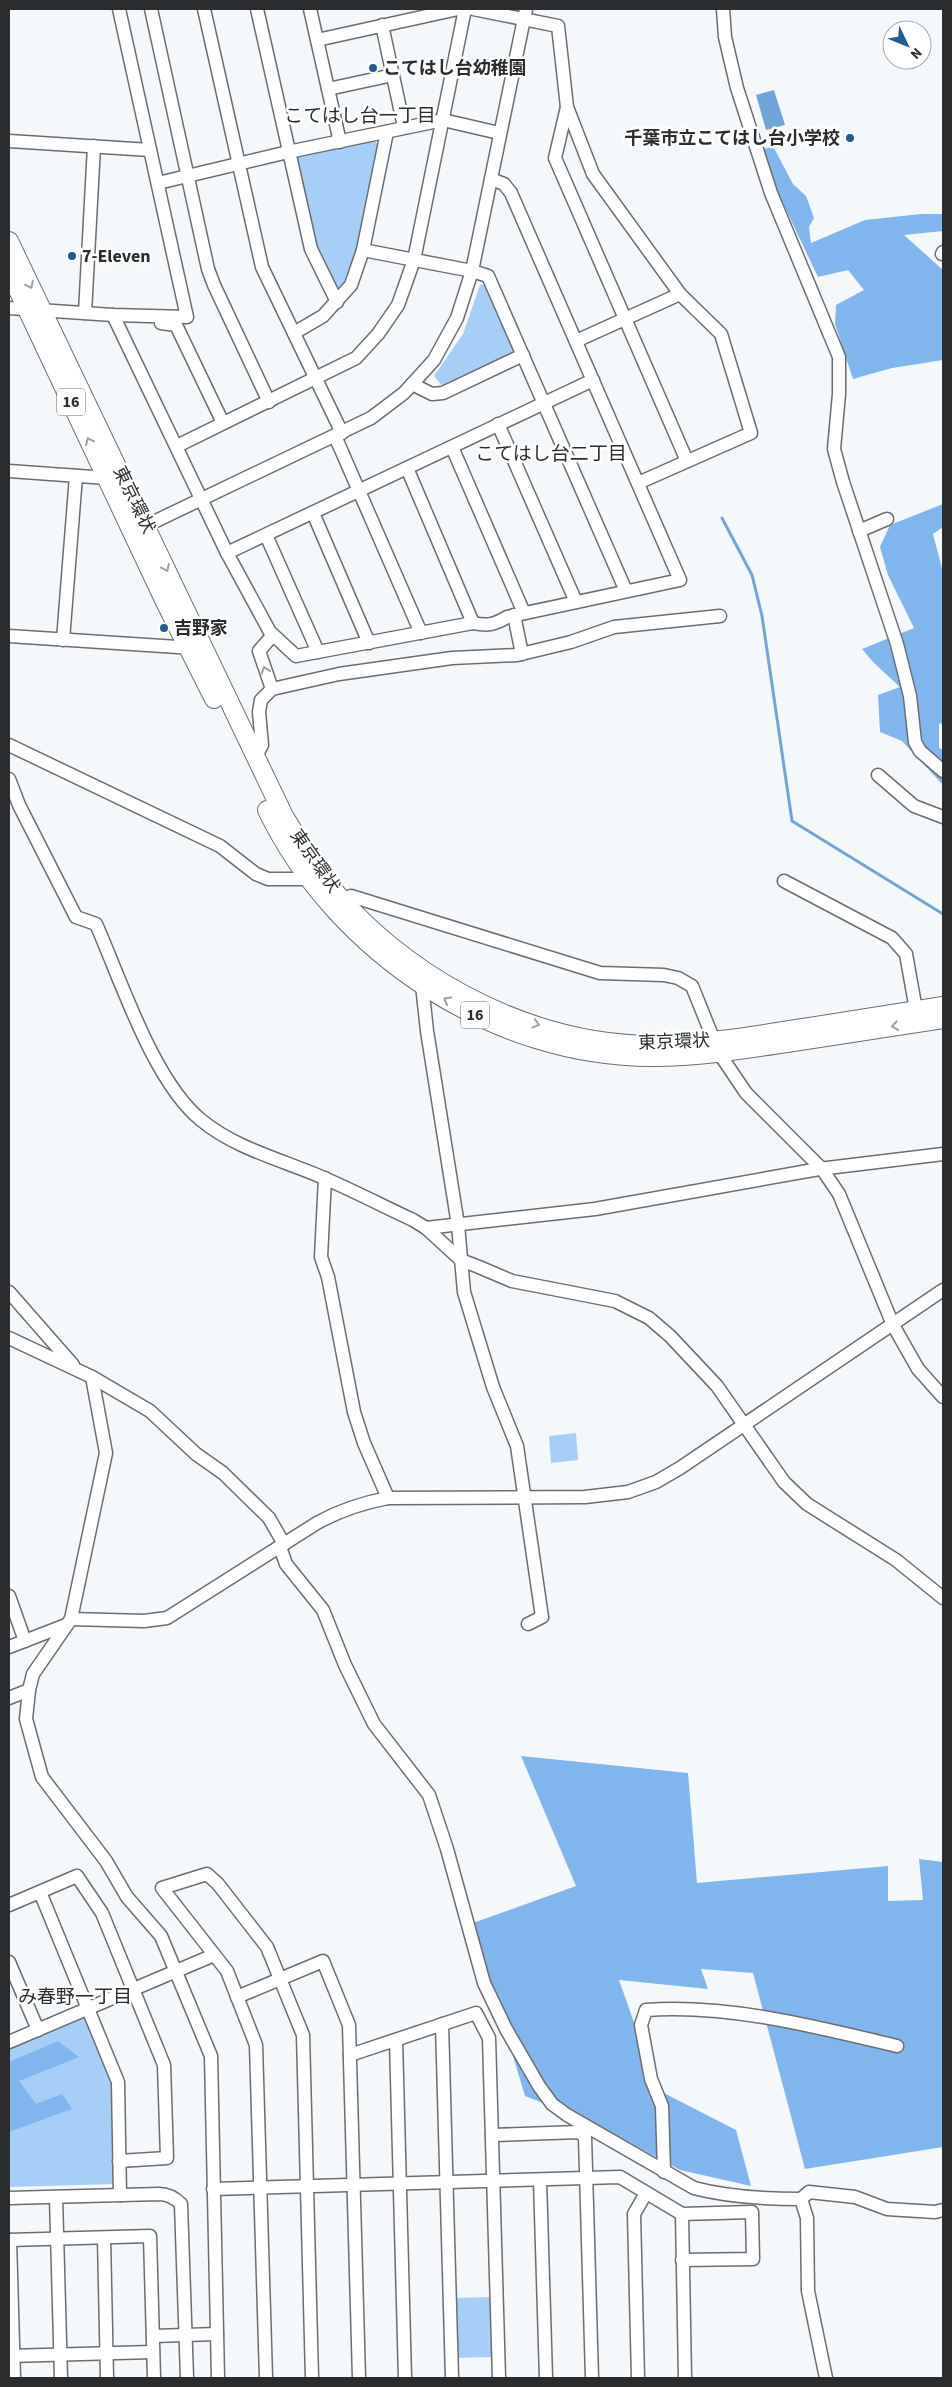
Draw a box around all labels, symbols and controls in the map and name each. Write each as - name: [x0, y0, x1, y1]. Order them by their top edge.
- north arrow: [882, 20, 932, 70]
- text: N: [905, 43, 926, 63]
- place label: こてはし台幼稚園: [383, 56, 527, 81]
- marker: こてはし台幼稚園: [367, 62, 379, 74]
- district label: こてはし台一丁目: [284, 103, 436, 130]
- place label: 千葉市立こてはし台小学校: [624, 126, 840, 151]
- marker: 千葉市立こてはし台小学校: [844, 132, 856, 144]
- place label: 7-Eleven: [82, 244, 151, 269]
- marker: 7-Eleven: [66, 250, 78, 262]
- one-way arrow: [24, 280, 34, 289]
- road number: 16: [57, 388, 85, 416]
- one-way arrow: [85, 437, 96, 446]
- district label: こてはし台二丁目: [475, 441, 627, 468]
- street label: 東京環状: [107, 462, 161, 538]
- one-way arrow: [160, 563, 171, 572]
- place label: 吉野家: [174, 616, 228, 641]
- marker: 吉野家: [158, 622, 170, 634]
- one-way arrow: [261, 667, 271, 675]
- street label: 東京環状: [284, 824, 346, 898]
- one-way arrow: [444, 996, 453, 1006]
- road number: 16: [461, 1002, 489, 1028]
- one-way arrow: [531, 1019, 540, 1029]
- one-way arrow: [891, 1021, 899, 1031]
- street label: 東京環状: [638, 1028, 710, 1056]
- district label: み春野一丁目: [18, 1984, 132, 2011]

